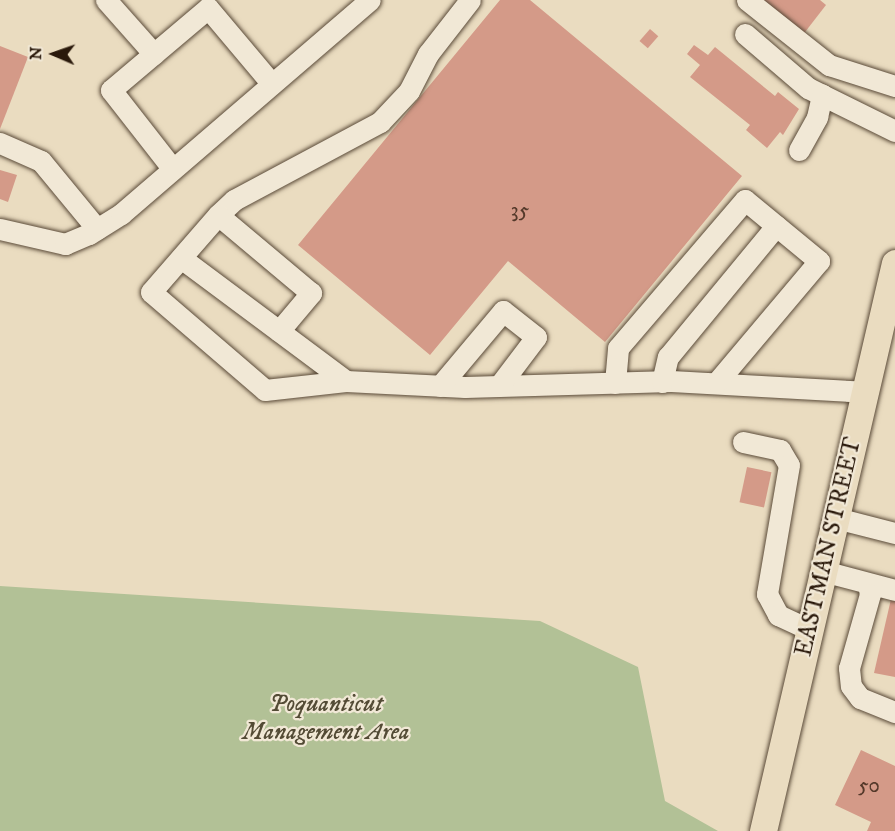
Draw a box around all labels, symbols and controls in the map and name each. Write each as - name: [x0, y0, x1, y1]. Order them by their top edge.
- north arrow: [24, 24, 84, 84]
- text: N: [26, 46, 46, 60]
- house number: 35: [511, 198, 529, 224]
- street label: EASTMAN STREET: [790, 435, 868, 659]
- park label: Poquanticut Management Area: [243, 691, 409, 747]
- house number: 50: [858, 773, 880, 799]

